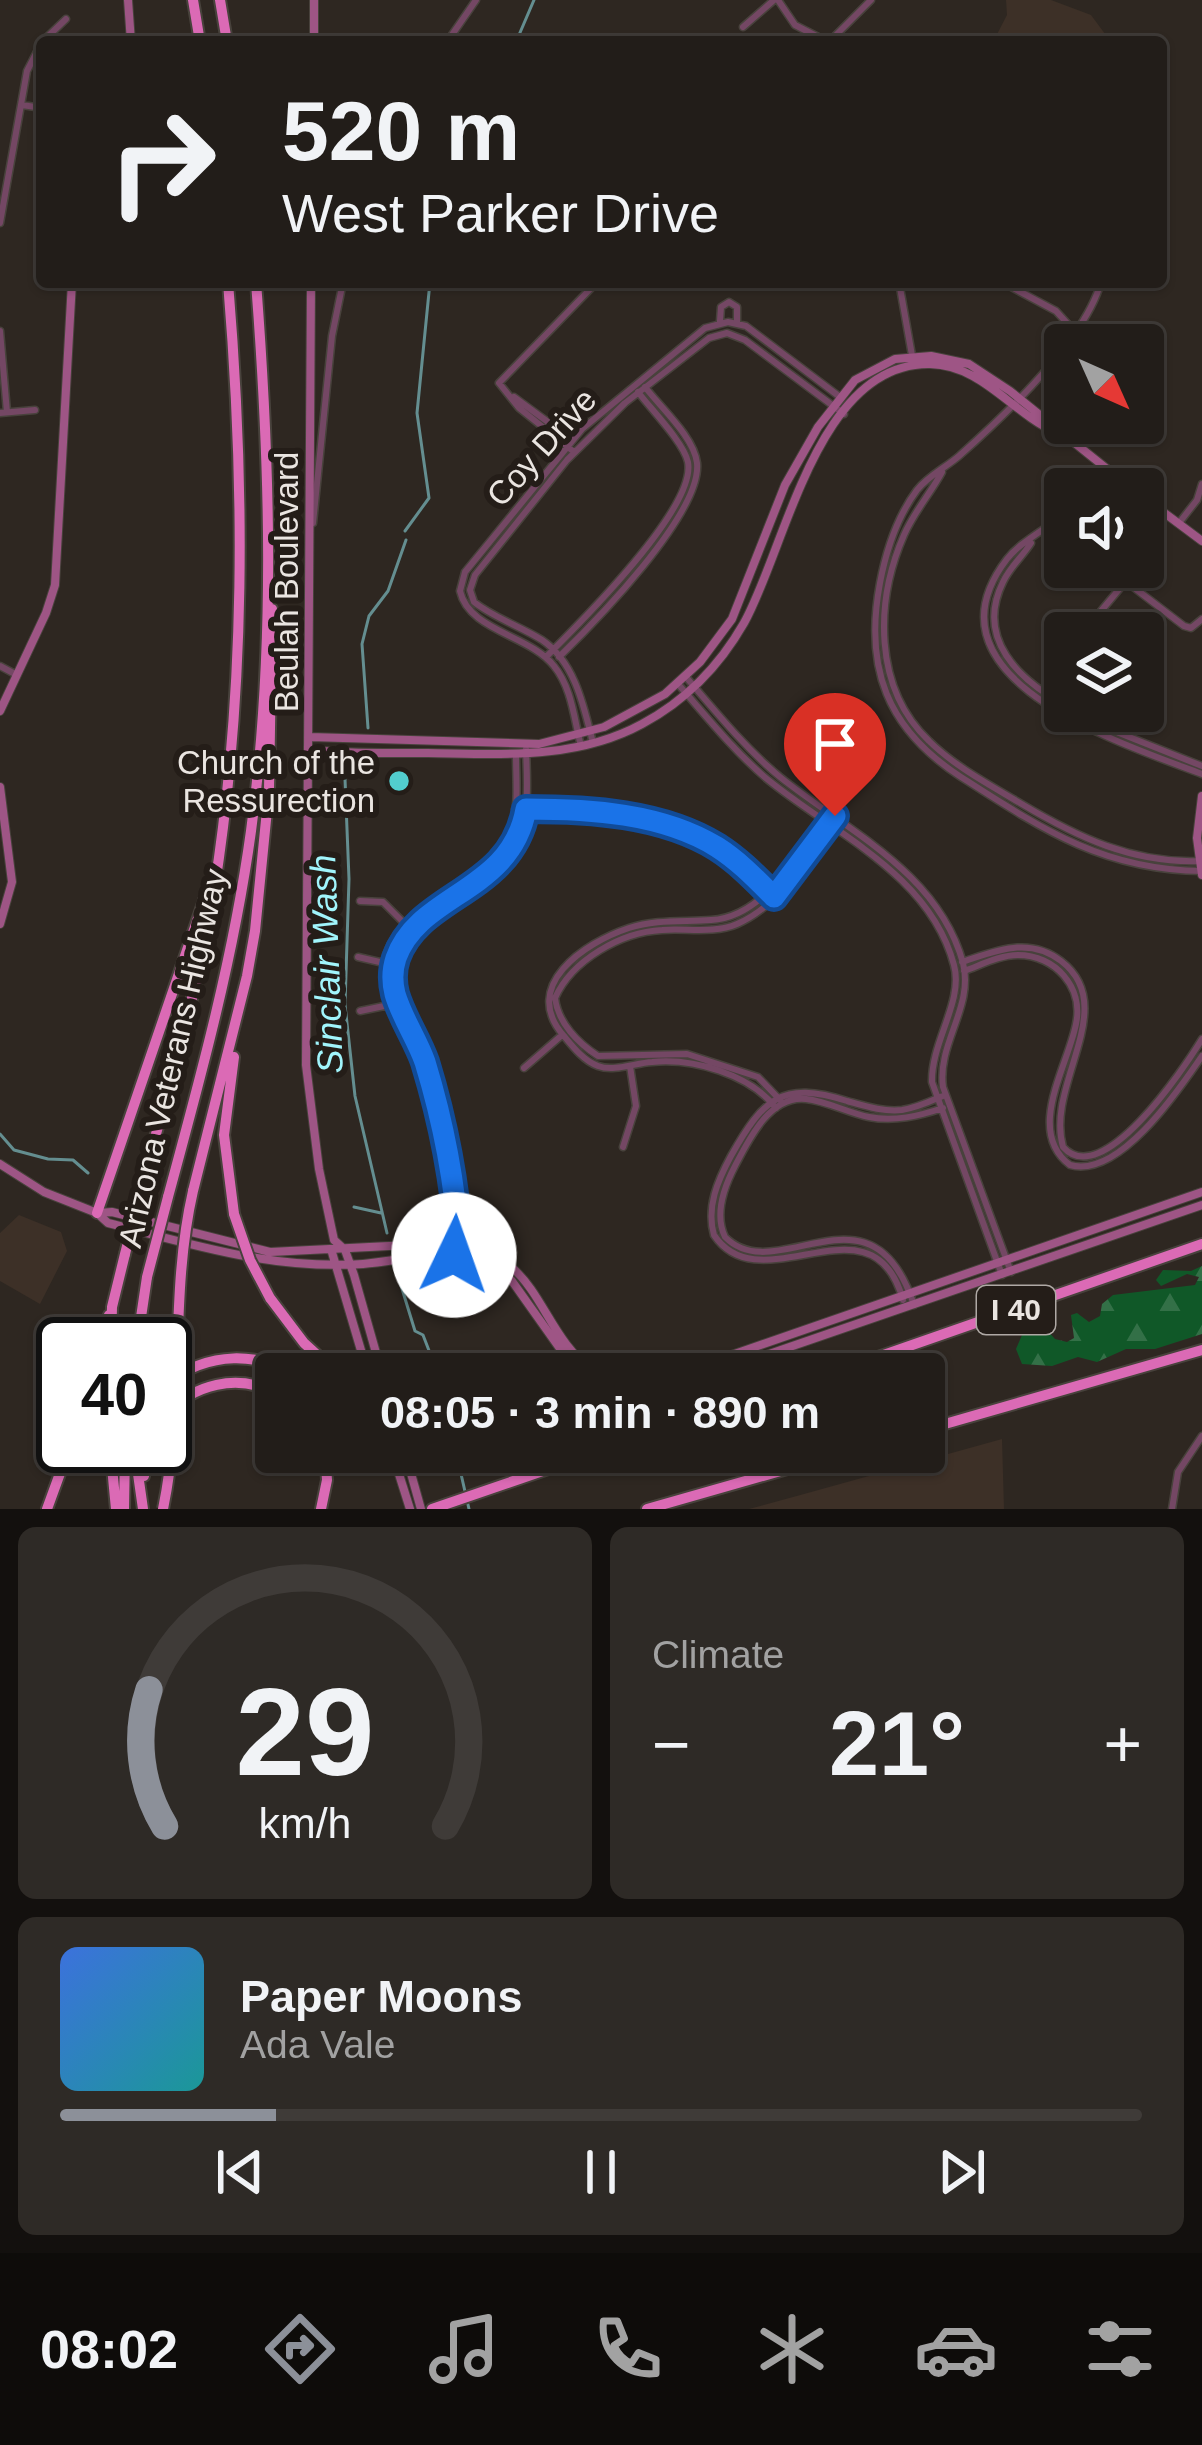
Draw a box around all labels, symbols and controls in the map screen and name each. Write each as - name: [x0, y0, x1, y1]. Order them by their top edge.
- icon: right: [84, 84, 240, 240]
- text: 520 m: [282, 84, 520, 178]
- text: West Parker Drive: [282, 183, 719, 243]
- north arrow: [1044, 324, 1164, 444]
- map controls: [1044, 324, 1164, 732]
- street label: Coy Drive: [479, 381, 604, 514]
- street label: Beulah Boulevard: [268, 452, 305, 712]
- button: sound: [1044, 468, 1164, 588]
- button: layers: [1044, 612, 1164, 732]
- pin: [784, 693, 886, 816]
- icon: arrive: [802, 711, 868, 777]
- place label: Church of the Ressurection: [177, 744, 375, 819]
- marker: Church of the Ressurection: [386, 768, 412, 794]
- water label: Sinclair Wash: [302, 854, 351, 1074]
- street label: Arizona Veterans Highway: [111, 865, 234, 1251]
- position arrow: [391, 1192, 517, 1318]
- road number: I 40: [977, 1286, 1055, 1334]
- speed limit sign: 40: [36, 1317, 192, 1473]
- text: 08:05 · 3 min · 890 m: [380, 1387, 820, 1438]
- text: Climate: [652, 1633, 784, 1676]
- text: 29: [236, 1662, 374, 1801]
- text: 21°: [829, 1694, 965, 1794]
- text: −: [652, 1707, 691, 1781]
- text: +: [1103, 1707, 1142, 1781]
- text: km/h: [259, 1799, 351, 1847]
- text: Paper Moons: [240, 1971, 523, 2022]
- text: Ada Vale: [240, 2023, 395, 2066]
- icon: previous: [207, 2139, 273, 2205]
- icon: pause: [568, 2139, 634, 2205]
- icon: next: [929, 2139, 995, 2205]
- icon: directions: [258, 2307, 342, 2391]
- icon: music: [422, 2307, 506, 2391]
- icon: phone: [586, 2307, 670, 2391]
- icon: climate: [750, 2307, 834, 2391]
- icon: car: [914, 2307, 998, 2391]
- icon: filters: [1078, 2307, 1162, 2391]
- text: 08:02: [40, 2319, 178, 2379]

